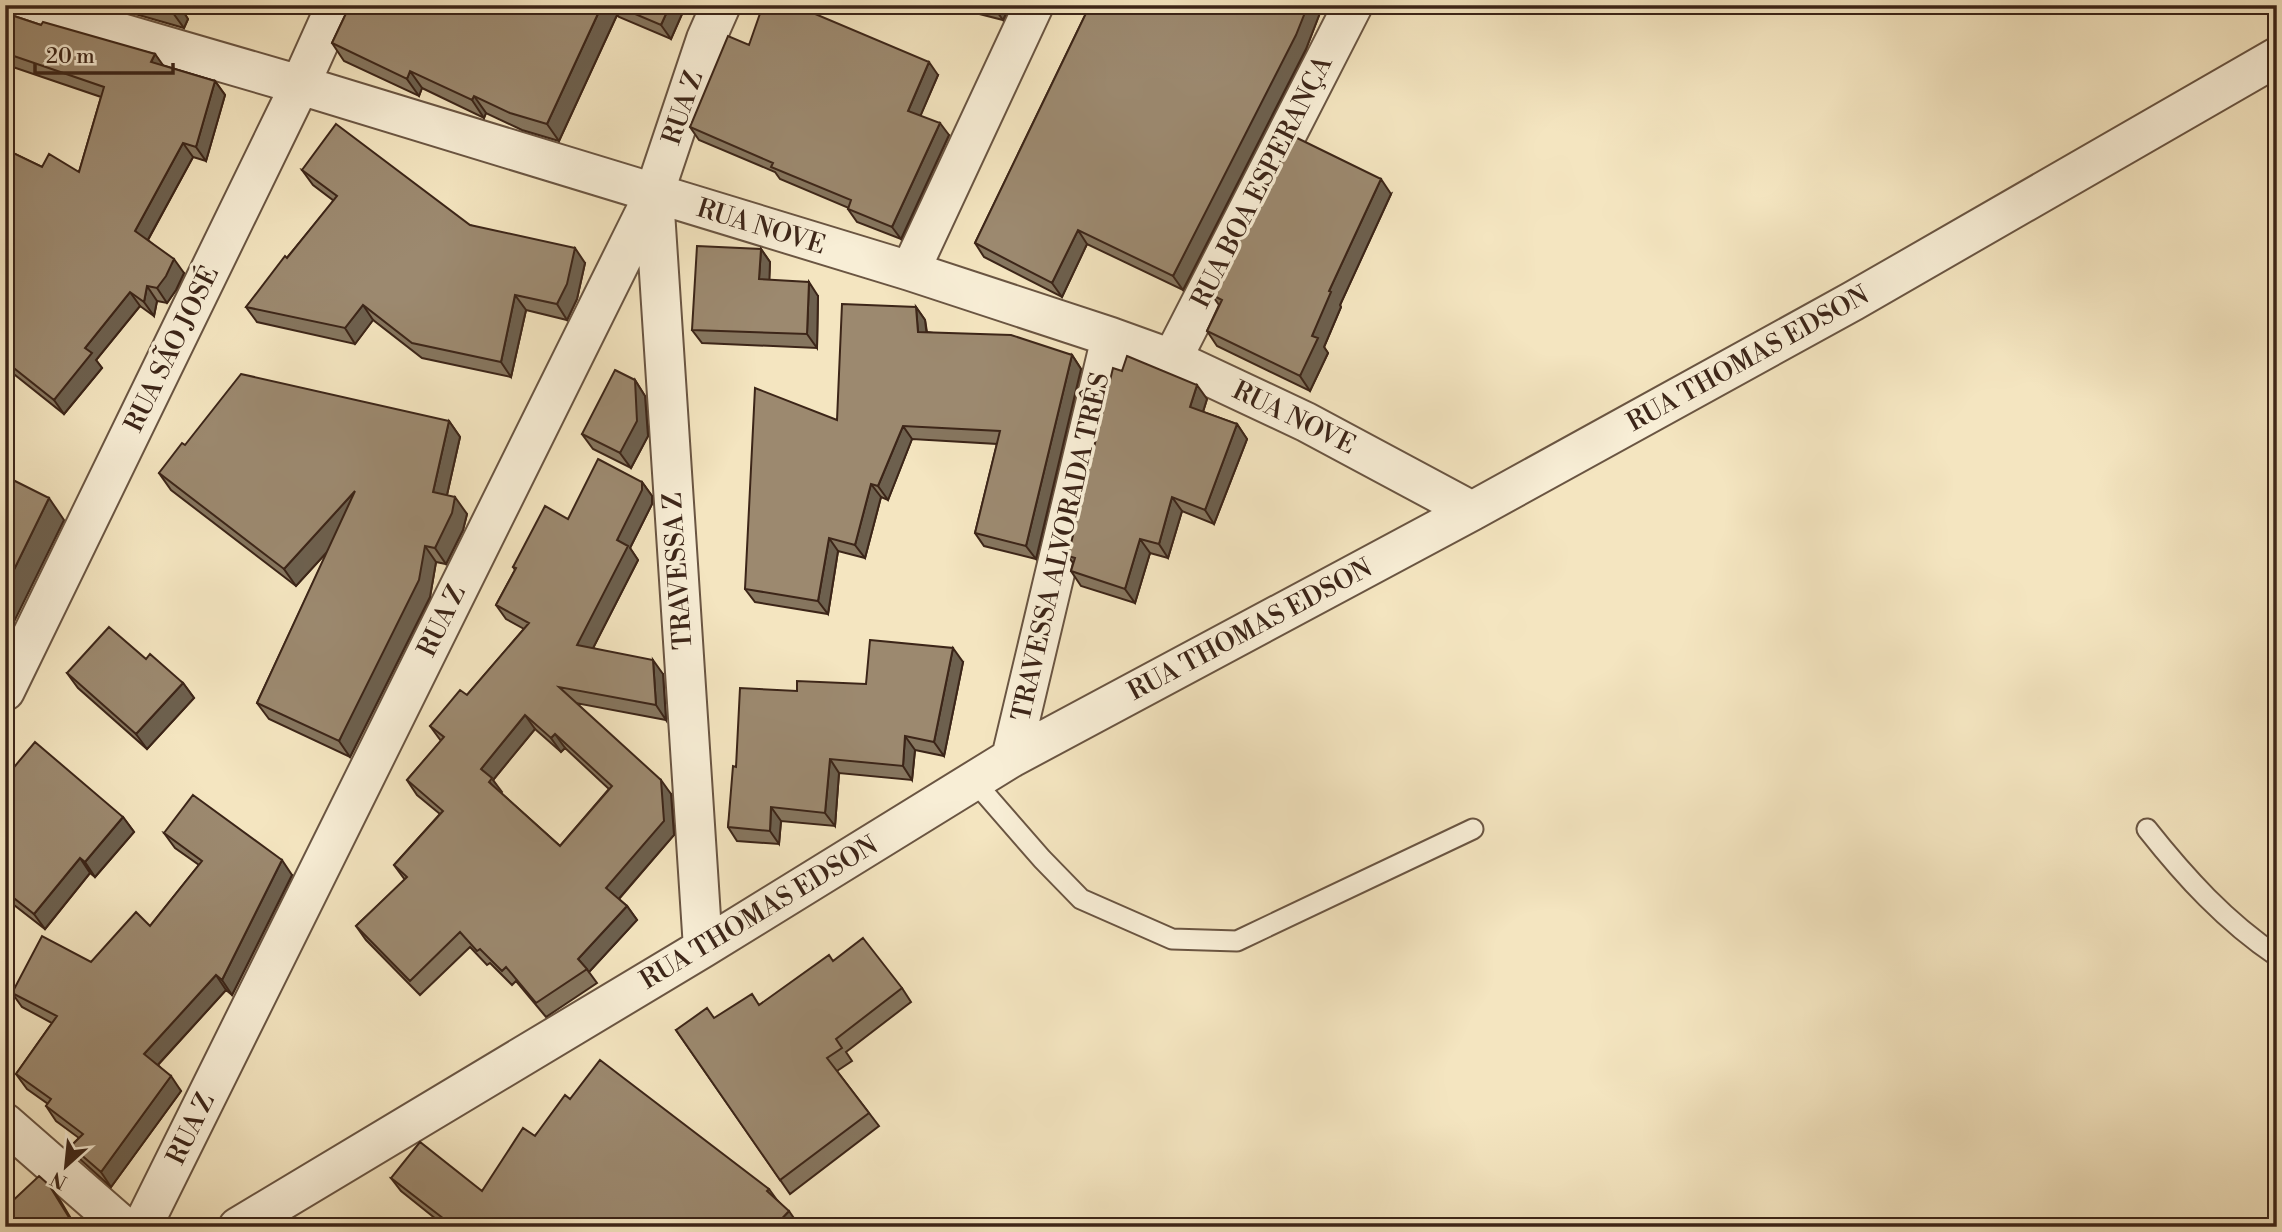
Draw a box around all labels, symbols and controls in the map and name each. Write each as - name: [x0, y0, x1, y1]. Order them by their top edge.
- scale bar: [35, 32, 173, 76]
- text: 20 m: [46, 44, 95, 70]
- street label: RUA BOA ESPERANÇA: [1185, 50, 1340, 313]
- street label: RUA Z: [656, 67, 710, 149]
- street label: RUA NOVE: [693, 192, 829, 262]
- street label: RUA SÃO JOSÉ: [116, 260, 226, 437]
- street label: RUA THOMAS EDSON: [1621, 279, 1875, 439]
- street label: TRAVESSA ALVORADA TRÊS: [1003, 369, 1117, 724]
- street label: RUA NOVE: [1227, 375, 1361, 461]
- street label: TRAVESSA Z: [657, 491, 699, 651]
- street label: RUA THOMAS EDSON: [1123, 552, 1378, 708]
- street label: RUA Z: [411, 580, 473, 662]
- street label: RUA THOMAS EDSON: [634, 829, 884, 997]
- street label: RUA Z: [160, 1088, 222, 1170]
- north arrow: [32, 1130, 102, 1200]
- text: N: [47, 1166, 71, 1194]

